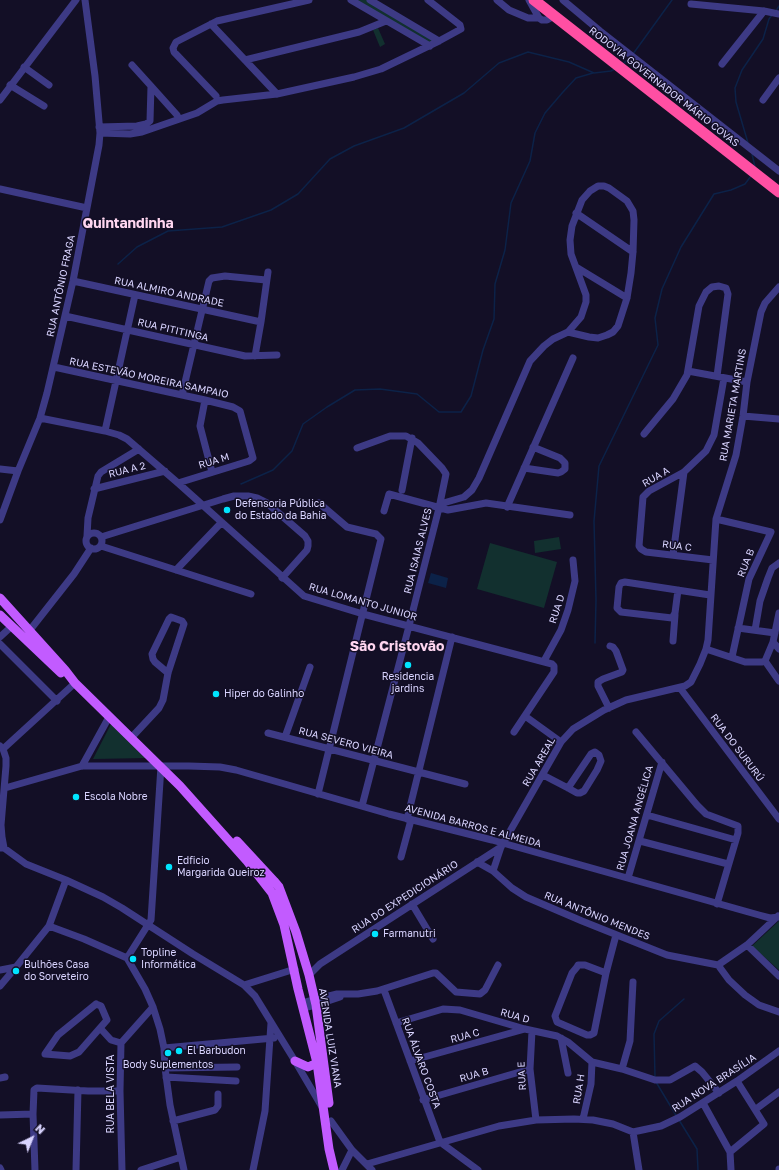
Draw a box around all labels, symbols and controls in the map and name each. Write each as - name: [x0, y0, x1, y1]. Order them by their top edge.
- street label: RODOVIA GOVERNADOR MÁRIO COVAS: [587, 25, 741, 149]
- district label: Quintandinha: [82, 216, 174, 232]
- street label: RUA ANTÔNIO FRAGA: [44, 234, 78, 338]
- street label: RUA ALMIRO ANDRADE: [113, 275, 225, 309]
- street label: RUA PITITINGA: [136, 316, 210, 344]
- street label: RUA MARIETA MARTINS: [717, 348, 749, 462]
- street label: RUA ESTEVÃO MOREIRA SAMPAIO: [68, 355, 230, 401]
- street label: RUA M: [197, 451, 231, 471]
- street label: RUA A 2: [107, 460, 147, 480]
- street label: RUA A: [640, 464, 672, 490]
- place label: Defensoria Pública do Estado da Bahia: [235, 498, 326, 522]
- marker: Defensoria Pública do Estado da Bahia: [222, 505, 232, 515]
- street label: RUA ISAIAS ALVES: [401, 507, 435, 595]
- street label: RUA C: [662, 538, 692, 554]
- street label: RUA B: [735, 547, 757, 579]
- street label: RUA LOMANTO JUNIOR: [307, 581, 419, 623]
- street label: RUA D: [547, 593, 567, 625]
- district label: São Cristovão: [350, 639, 444, 655]
- marker: Residencia jardins: [403, 660, 413, 670]
- place label: Residencia jardins: [382, 671, 434, 694]
- place label: Hiper do Galinho: [224, 688, 304, 700]
- marker: Hiper do Galinho: [211, 689, 221, 699]
- street label: RUA DO SURURÚ: [708, 712, 766, 784]
- street label: RUA SEVERO VIEIRA: [297, 725, 395, 761]
- street label: RUA AREAL: [520, 735, 558, 789]
- street label: RUA JOANA ANGÉLICA: [614, 764, 656, 872]
- place label: Escola Nobre: [84, 791, 148, 803]
- marker: Escola Nobre: [71, 792, 81, 802]
- street label: AVENIDA BARROS E ALMEIDA: [403, 802, 543, 850]
- place label: Edficio Margarida Queiroz: [177, 855, 265, 878]
- street label: RUA DO EXPEDICIONÁRIO: [350, 858, 460, 936]
- marker: Edficio Margarida Queiroz: [164, 862, 174, 872]
- street label: RUA ANTÔNIO MENDES: [542, 889, 652, 943]
- place label: Farmanutri: [383, 928, 436, 940]
- marker: Farmanutri: [370, 929, 380, 939]
- place label: Topline Informática: [141, 947, 196, 970]
- marker: Topline Informática: [128, 954, 138, 964]
- place label: Bulhões Casa do Sorveteiro: [24, 959, 89, 982]
- marker: Bulhões Casa do Sorveteiro: [11, 966, 21, 976]
- street label: AVENIDA LUIZ VIANA: [316, 987, 344, 1089]
- street label: RUA D: [499, 1006, 531, 1026]
- street label: RUA ÁLVARO COSTA: [399, 1016, 443, 1110]
- street label: RUA C: [449, 1026, 481, 1046]
- place label: El Barbudon: [187, 1045, 246, 1057]
- marker: El Barbudon: [174, 1046, 184, 1056]
- marker: Body Suplementos: [163, 1048, 173, 1058]
- street label: RUA NOVA BRASÍLIA: [670, 1051, 758, 1115]
- street label: RUA BELA VISTA: [105, 1054, 117, 1134]
- place label: Body Suplementos: [123, 1059, 213, 1071]
- street label: RUA E: [515, 1061, 529, 1091]
- street label: RUA B: [458, 1065, 490, 1085]
- street label: RUA H: [571, 1073, 587, 1105]
- north arrow: [12, 1118, 52, 1158]
- text: N: [33, 1121, 48, 1136]

